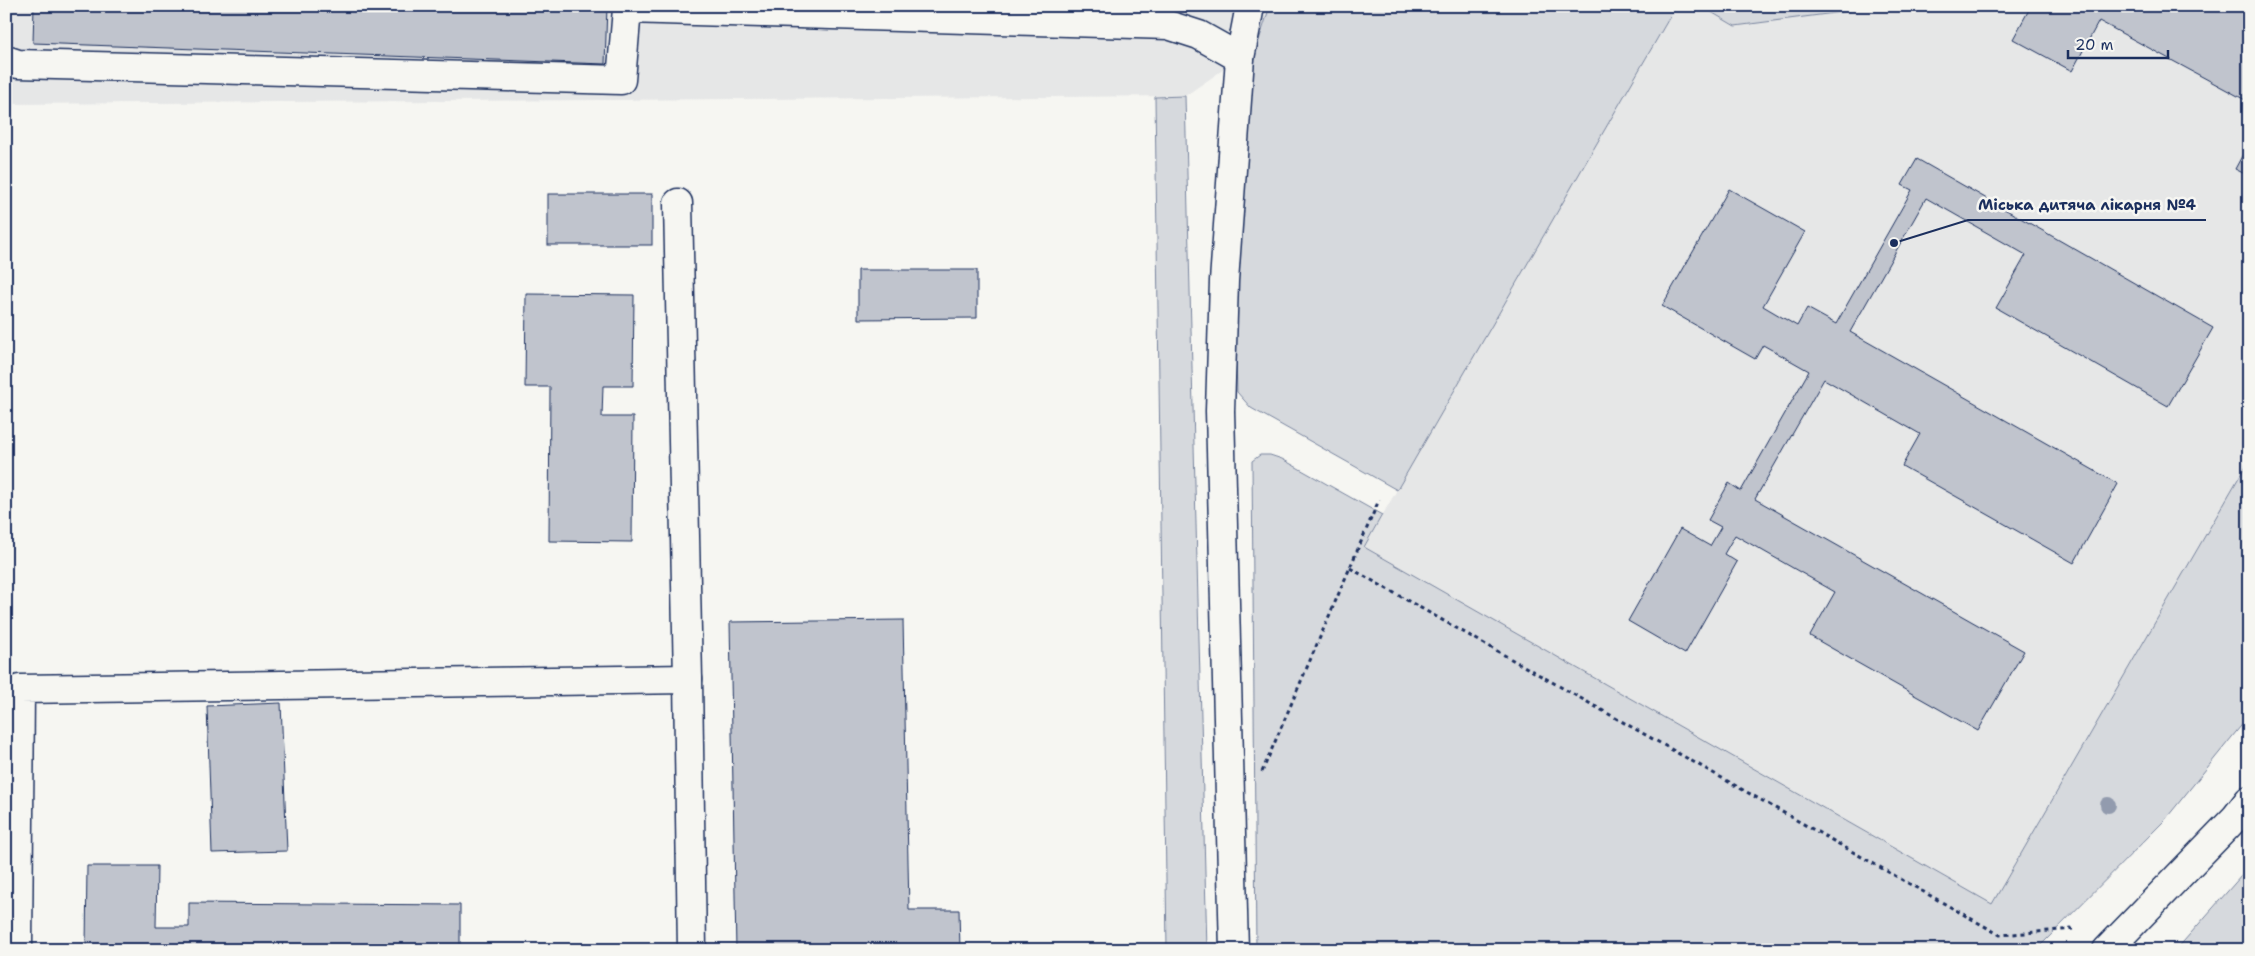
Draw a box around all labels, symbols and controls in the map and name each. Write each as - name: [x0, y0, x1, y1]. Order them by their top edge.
- scale bar: [2068, 28, 2168, 60]
- text: 20 m: [2075, 35, 2114, 55]
- callout: Міська дитяча лікарня №4: [1968, 190, 2206, 220]
- text: Міська дитяча лікарня №4: [1978, 195, 2196, 215]

